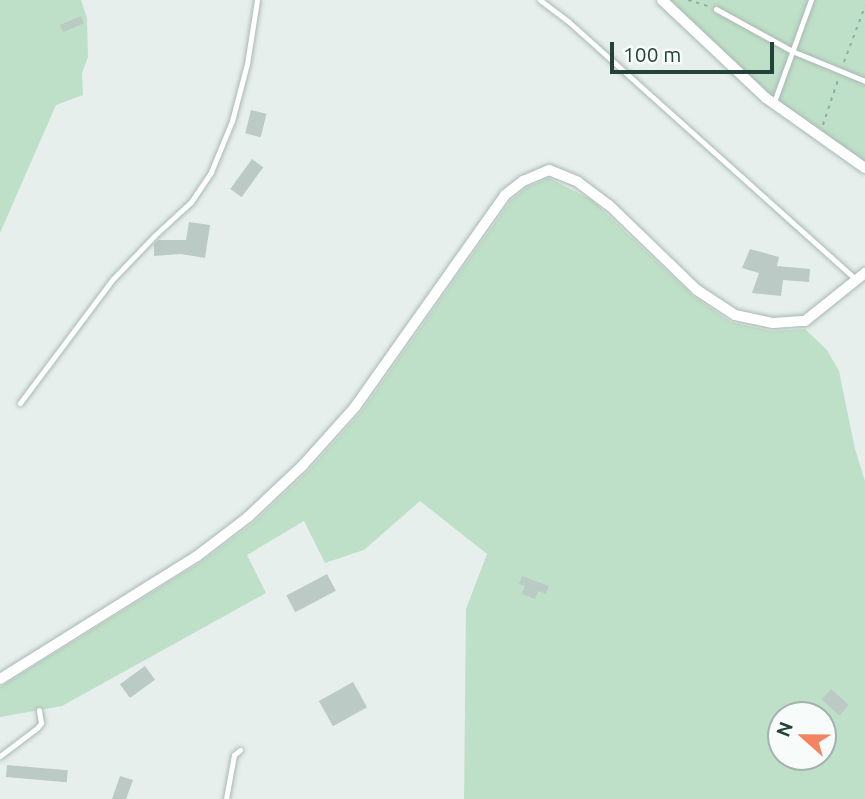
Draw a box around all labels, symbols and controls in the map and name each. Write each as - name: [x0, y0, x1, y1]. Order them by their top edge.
- scale bar: [613, 28, 778, 72]
- text: 100 m: [623, 42, 681, 66]
- north arrow: [767, 701, 837, 771]
- text: N: [771, 719, 797, 740]

